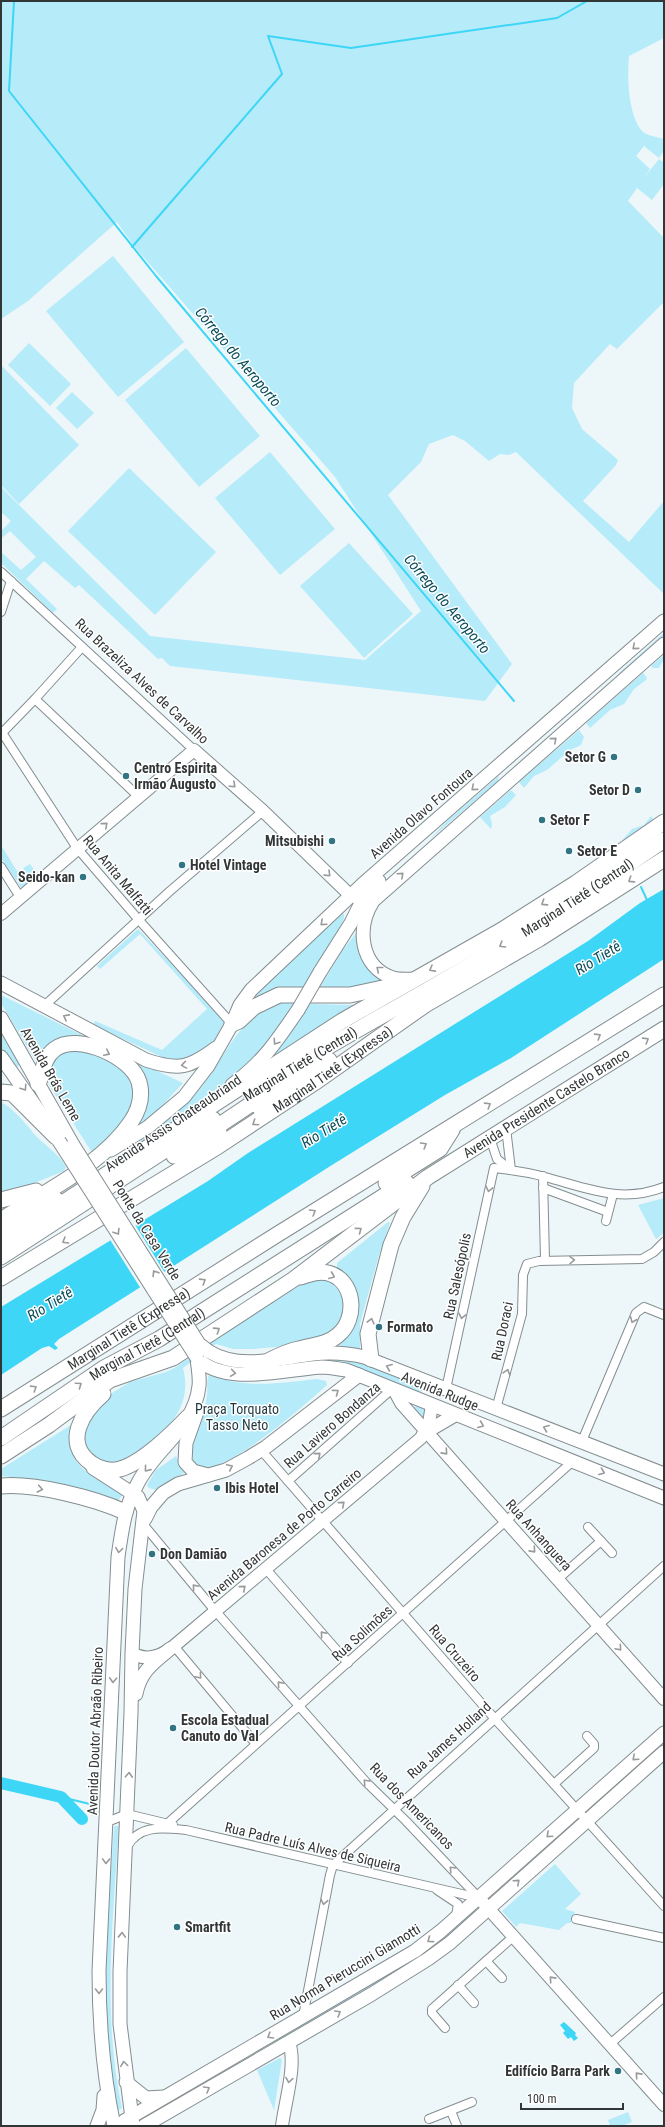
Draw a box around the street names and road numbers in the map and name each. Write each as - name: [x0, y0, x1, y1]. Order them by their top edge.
- street label: Rua Brazeliza Alves de Carvalho: [72, 615, 212, 747]
- street label: Avenida Olavo Fontoura: [367, 764, 475, 862]
- street label: Rua Anita Malfatti: [80, 832, 156, 918]
- street label: Marginal Tietê (Central): [518, 855, 637, 940]
- street label: Marginal Tietê (Expressa): [270, 1022, 396, 1116]
- street label: Avenida Brás Leme: [18, 1024, 84, 1124]
- street label: Marginal Tietê (Central): [240, 1024, 361, 1105]
- street label: Avenida Presidente Castelo Branco: [460, 1045, 632, 1161]
- street label: Avenida Assis Chateaubriand: [102, 1071, 244, 1175]
- street label: Ponte da Casa Verde: [110, 1177, 184, 1283]
- street label: Rua Salesópolis: [440, 1231, 474, 1321]
- street label: Marginal Tietê (Expressa): [65, 1284, 193, 1373]
- street label: Rua Doraci: [488, 1300, 516, 1362]
- street label: Marginal Tietê (Central): [86, 1304, 208, 1383]
- street label: Avenida Rudge: [399, 1368, 481, 1414]
- street label: Rua Laviero Bondanza: [281, 1379, 383, 1471]
- street label: Avenida Baronesa de Porto Carreiro: [204, 1465, 364, 1603]
- street label: Rua Anhanguera: [503, 1496, 575, 1574]
- street label: Rua Solimões: [329, 1602, 395, 1664]
- street label: Rua Cruzeiro: [426, 1621, 484, 1685]
- street label: Avenida Doutor Abraão Ribeiro: [84, 1647, 106, 1815]
- street label: Rua James Holland: [404, 1698, 494, 1782]
- street label: Rua dos Americanos: [367, 1760, 457, 1852]
- street label: Rua Padre Luís Alves de Siqueira: [223, 1819, 403, 1875]
- street label: Rua Norma Pieruccini Giannotti: [267, 1921, 423, 2023]

